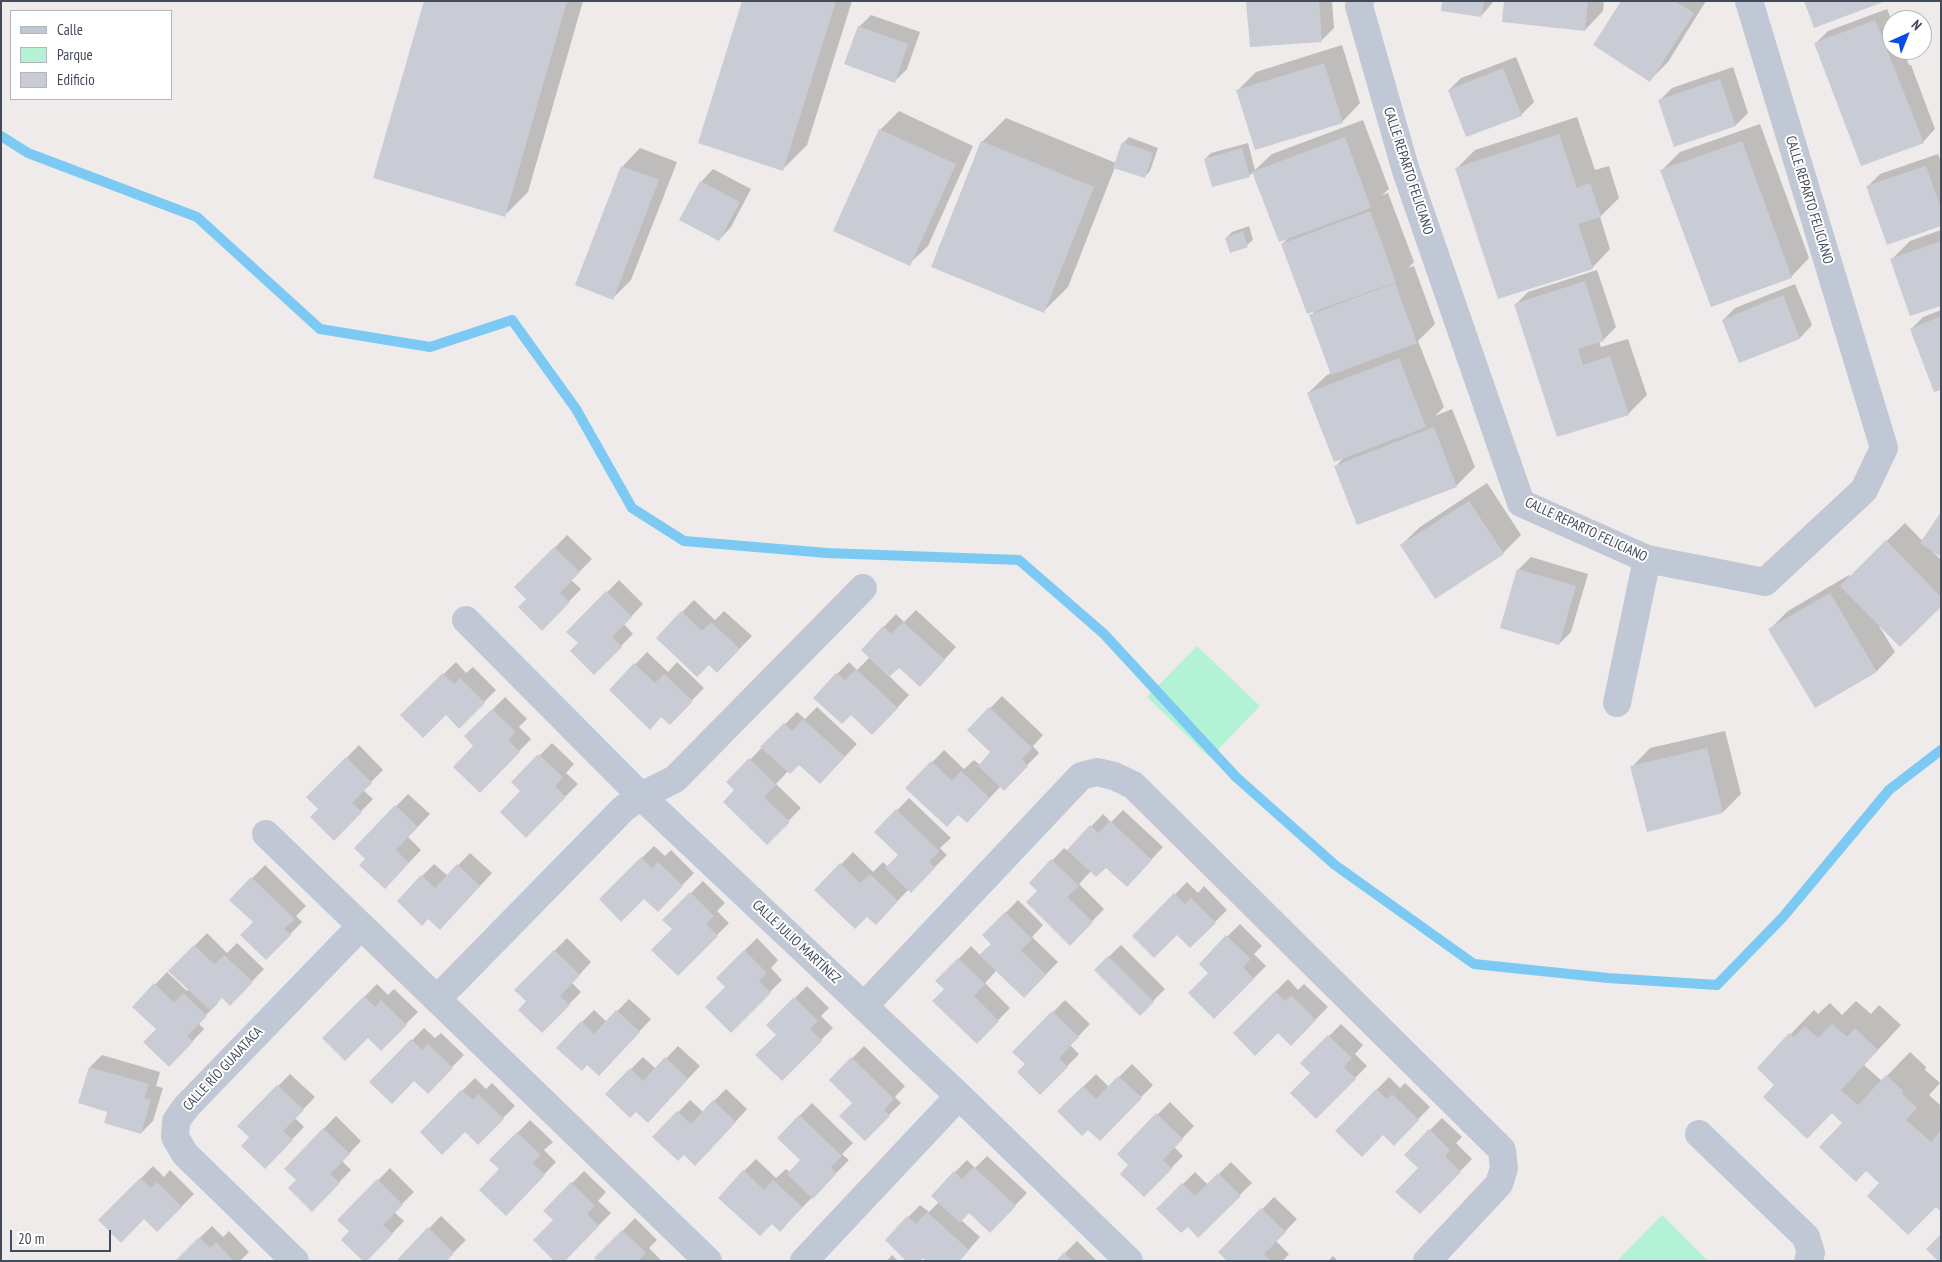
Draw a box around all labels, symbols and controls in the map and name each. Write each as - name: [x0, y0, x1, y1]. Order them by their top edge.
- legend: [10, 10, 172, 100]
- north arrow: [1882, 10, 1932, 60]
- text: N: [1908, 16, 1926, 34]
- text: Calle: [57, 20, 83, 39]
- text: Parque: [57, 45, 93, 64]
- text: Edificio: [57, 70, 95, 89]
- street label: CALLE REPARTO FELICIANO: [1379, 105, 1437, 237]
- street label: CALLE REPARTO FELICIANO: [1782, 134, 1836, 266]
- street label: CALLE REPARTO FELICIANO: [1522, 494, 1650, 566]
- street label: CALLE JULIO MARTÍNEZ: [748, 897, 844, 987]
- street label: CALLE RÍO GUAJATACA: [180, 1024, 266, 1114]
- scale bar: [12, 1220, 114, 1252]
- text: 20 m: [18, 1229, 44, 1248]

